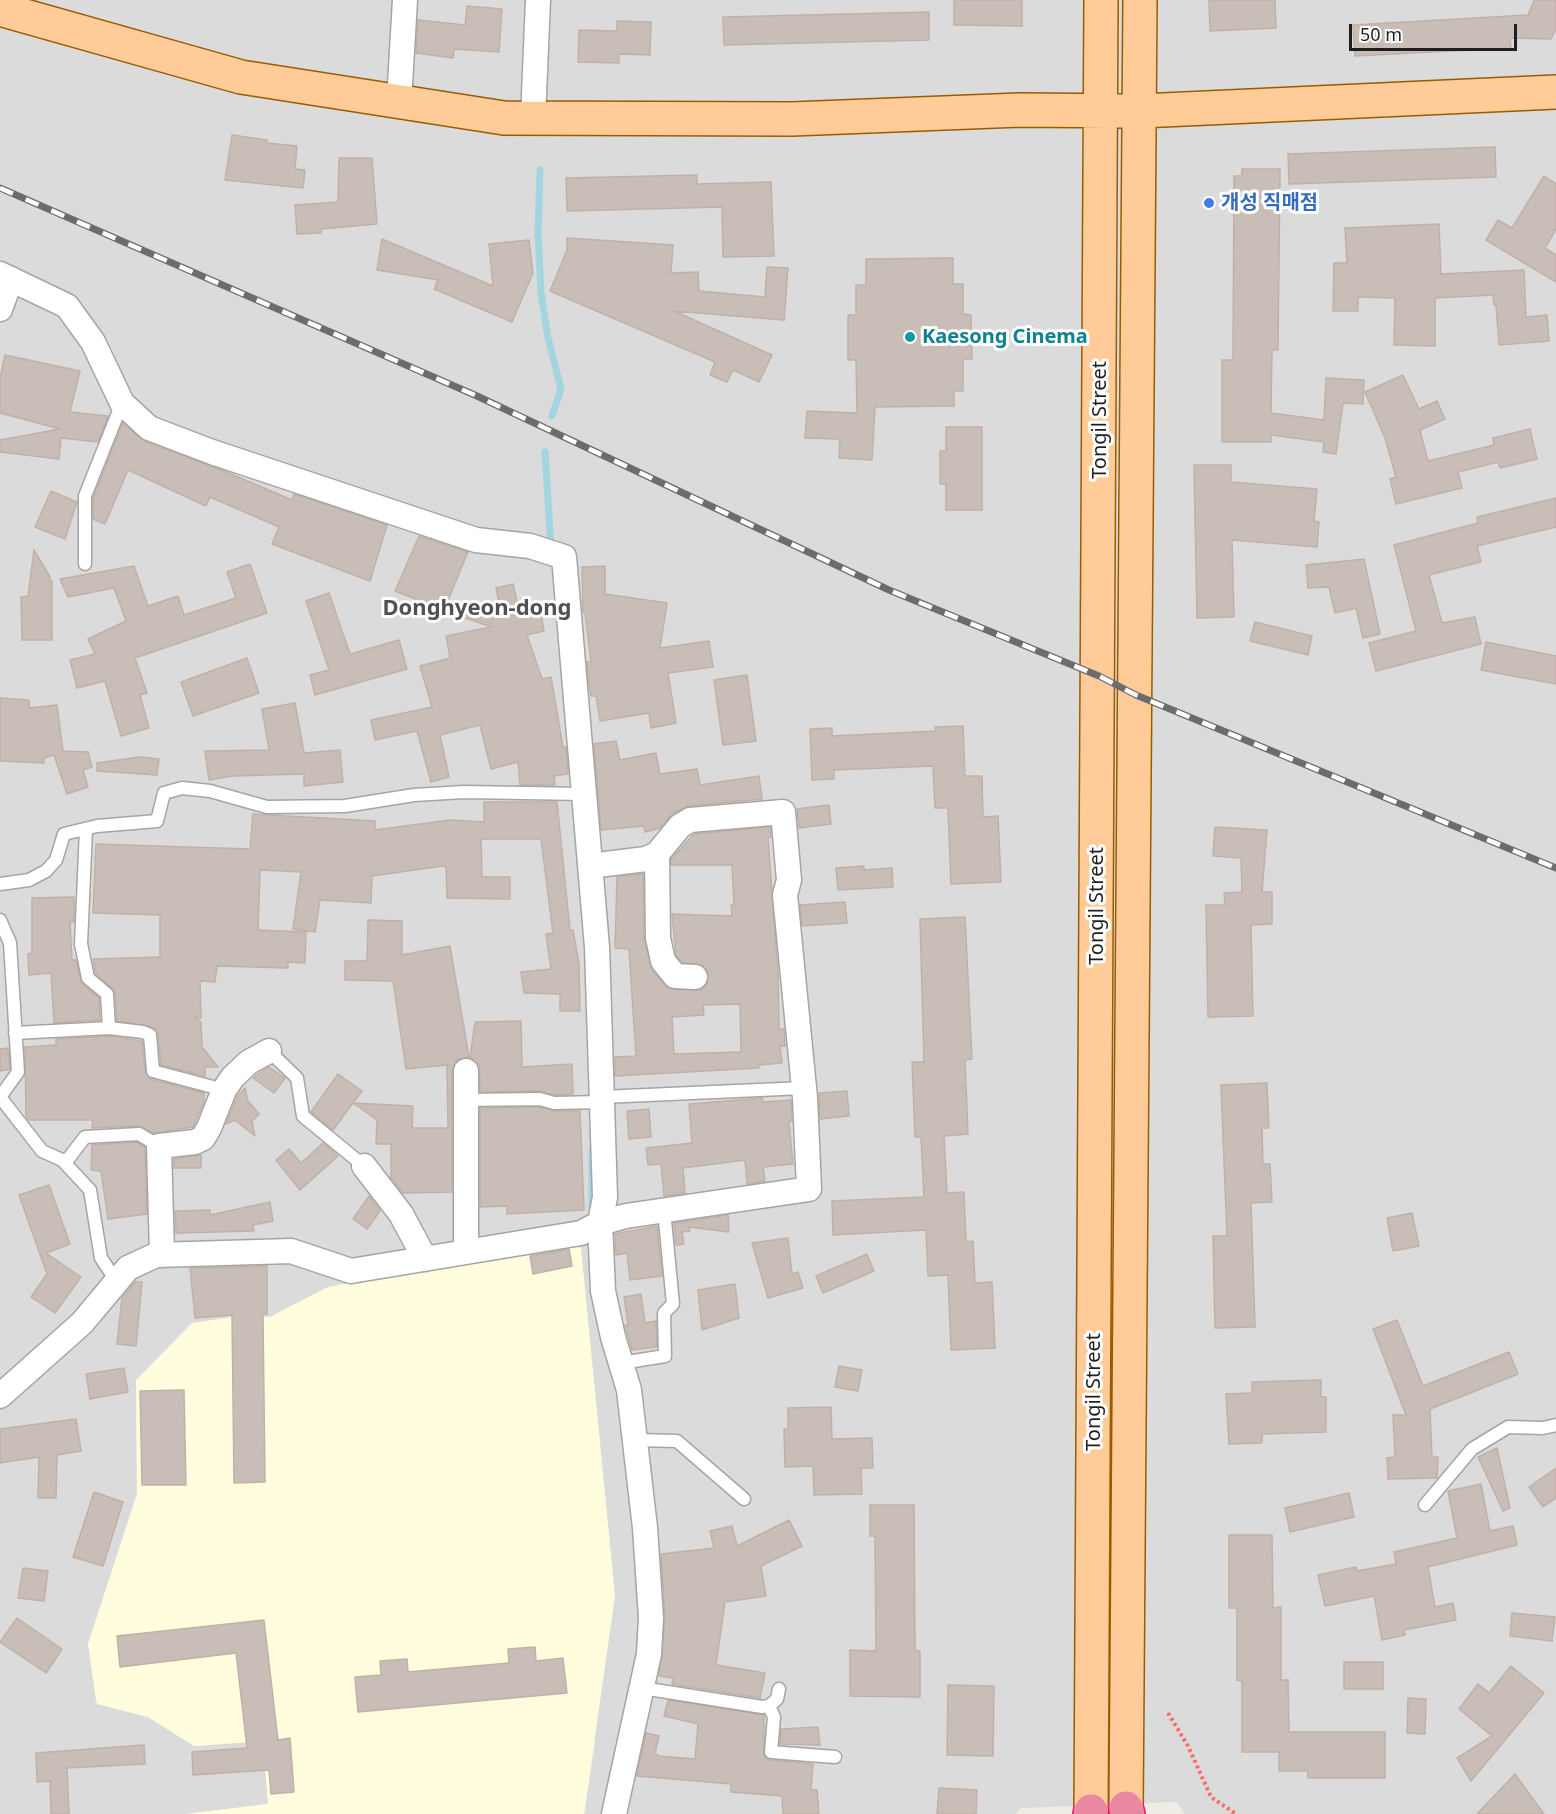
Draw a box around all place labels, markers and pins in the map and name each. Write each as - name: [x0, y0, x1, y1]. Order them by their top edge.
- place label: 개성 직매점: [1221, 191, 1318, 215]
- marker: 개성 직매점: [1202, 196, 1216, 210]
- place label: Kaesong Cinema: [922, 325, 1088, 349]
- marker: Kaesong Cinema: [903, 330, 917, 344]

